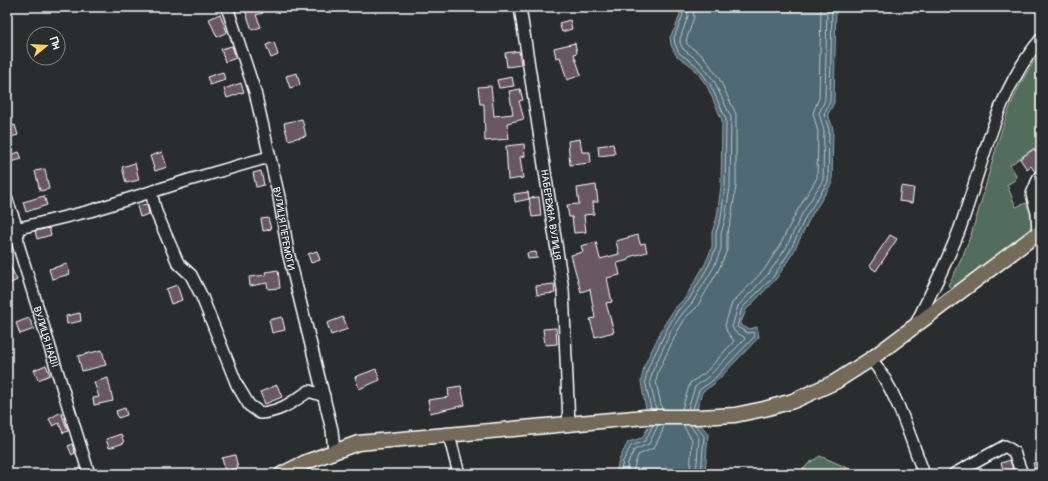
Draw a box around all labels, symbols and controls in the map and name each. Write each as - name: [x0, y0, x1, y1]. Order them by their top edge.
- north arrow: [26, 26, 66, 66]
- text: Пн: [47, 35, 63, 51]
- street label: НАБЕРЕЖНА ВУЛИЦЯ: [538, 168, 563, 261]
- street label: ВУЛИЦЯ ПЕРЕМОГИ: [270, 186, 297, 271]
- street label: ВУЛИЦЯ НАДІЇ: [31, 305, 61, 370]

